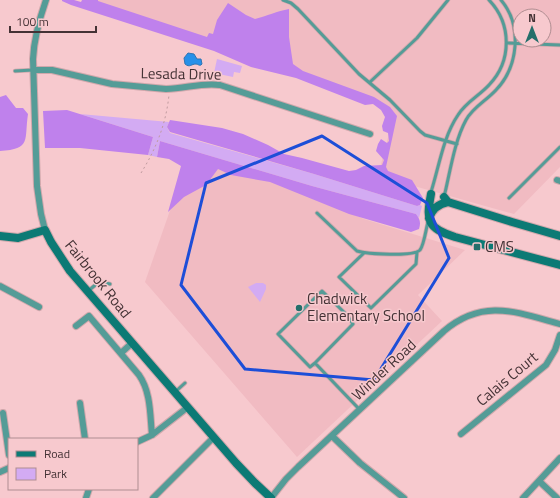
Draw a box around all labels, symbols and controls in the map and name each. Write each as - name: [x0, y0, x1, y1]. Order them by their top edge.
- scale bar: [10, 8, 96, 34]
- north arrow: [512, 8, 552, 48]
- text: N: [528, 10, 536, 26]
- text: 100 m: [16, 12, 49, 31]
- street label: Lesada Drive: [140, 61, 222, 86]
- street label: Fairbrook Road: [60, 234, 137, 323]
- place label: CMS: [485, 235, 514, 258]
- marker: CMS: [472, 242, 482, 252]
- place label: Chadwick Elementary School: [307, 287, 425, 327]
- marker: Chadwick Elementary School: [294, 303, 304, 313]
- street label: Winder Road: [346, 334, 421, 406]
- street label: Calais Court: [471, 345, 543, 411]
- legend: [8, 438, 138, 490]
- text: Road: [44, 444, 70, 463]
- text: Park: [44, 464, 67, 483]

